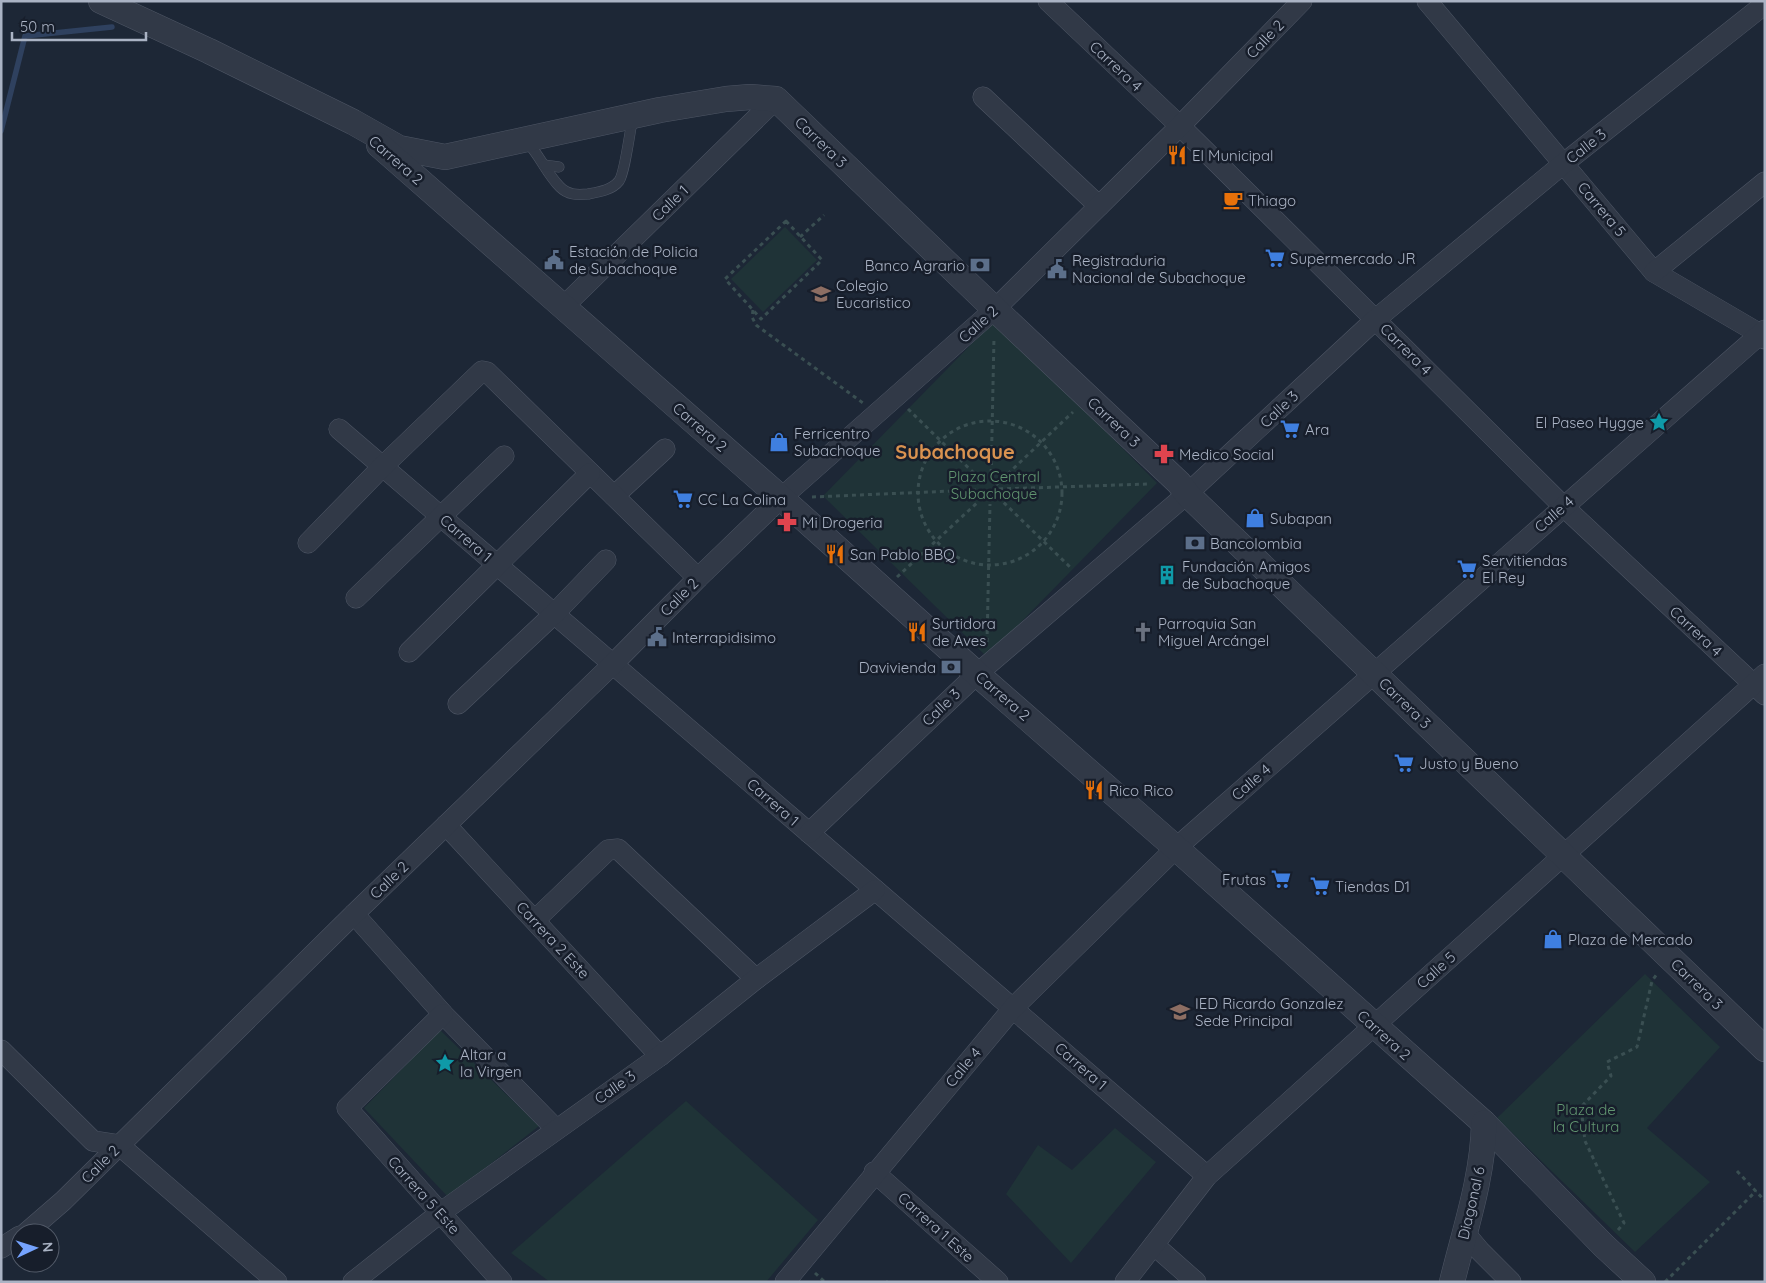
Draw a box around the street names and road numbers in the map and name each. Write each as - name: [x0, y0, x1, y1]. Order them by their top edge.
- street label: Calle 2: [1242, 16, 1288, 62]
- street label: Carrera 4: [1086, 37, 1146, 95]
- street label: Carrera 3: [791, 113, 851, 172]
- street label: Calle 3: [1562, 124, 1610, 168]
- street label: Carrera 2: [365, 131, 427, 189]
- street label: Carrera 5: [1574, 178, 1630, 240]
- street label: Calle 1: [648, 181, 692, 225]
- street label: Calle 2: [954, 301, 1002, 347]
- street label: Carrera 4: [1376, 319, 1436, 379]
- street label: Calle 3: [1256, 386, 1302, 432]
- street label: Carrera 3: [1084, 393, 1144, 451]
- street label: Carrera 2: [669, 398, 731, 456]
- street label: Calle 4: [1530, 492, 1578, 536]
- street label: Carrera 1: [436, 510, 496, 566]
- street label: Calle 2: [656, 574, 702, 620]
- street label: Carrera 4: [1666, 602, 1726, 660]
- street label: Carrera 2: [972, 667, 1034, 725]
- street label: Carrera 3: [1375, 674, 1435, 733]
- street label: Calle 3: [918, 684, 964, 730]
- street label: Calle 4: [1227, 760, 1275, 804]
- street label: Carrera 1: [743, 774, 803, 830]
- street label: Calle 2: [366, 857, 412, 903]
- street label: Carrera 2 Este: [512, 897, 594, 983]
- street label: Calle 5: [1412, 947, 1460, 993]
- street label: Carrera 3: [1667, 955, 1727, 1014]
- street label: Carrera 2: [1353, 1006, 1415, 1064]
- street label: Carrera 1: [1051, 1038, 1111, 1094]
- street label: Calle 4: [941, 1043, 985, 1091]
- street label: Calle 3: [591, 1066, 639, 1108]
- street label: Calle 2: [77, 1141, 123, 1187]
- street label: Carrera 5 Este: [384, 1152, 464, 1238]
- street label: Diagonal 6: [1453, 1165, 1489, 1241]
- street label: Carrera 1 Este: [894, 1188, 978, 1266]

